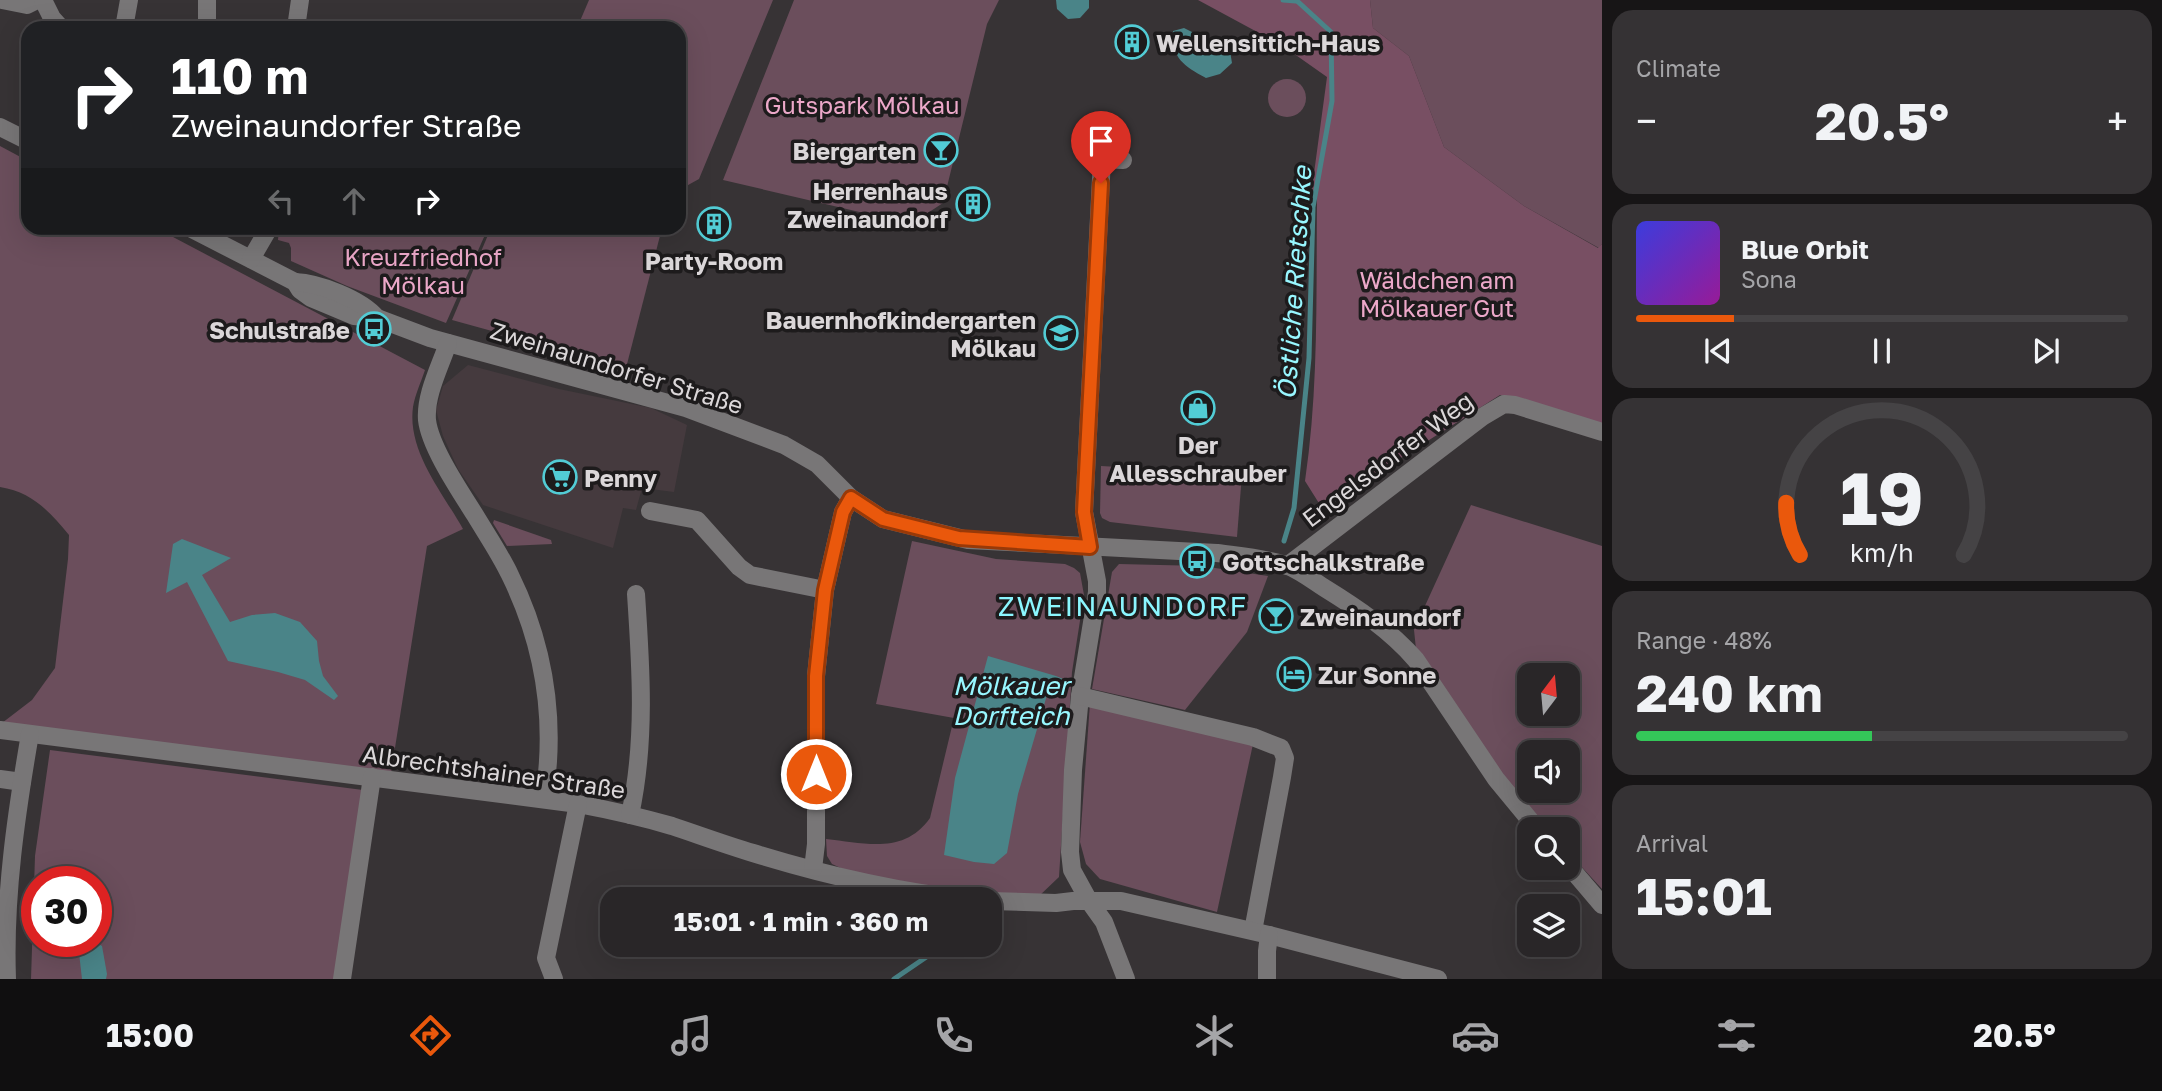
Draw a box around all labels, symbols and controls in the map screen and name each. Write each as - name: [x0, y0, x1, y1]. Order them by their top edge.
- building icon: Wellensittich-Haus: [1113, 23, 1151, 61]
- place label: Wellensittich-Haus: [1156, 28, 1381, 57]
- text: 110 m: [171, 46, 308, 105]
- icon: right: [56, 49, 147, 140]
- text: Climate: [1636, 54, 1721, 82]
- text: 20.5°: [1815, 89, 1949, 151]
- park label: Gutspark Mölkau: [764, 90, 960, 119]
- text: −: [1636, 98, 1657, 143]
- text: +: [2107, 98, 2128, 143]
- text: Zweinaundorfer Straße: [171, 106, 522, 144]
- pin: [1071, 111, 1131, 183]
- icon: arrive: [1082, 122, 1120, 160]
- bar icon: Biergarten: [922, 131, 960, 169]
- place label: Biergarten: [793, 136, 916, 165]
- water label: Östliche Rietschke: [1270, 163, 1318, 401]
- place label: Herrenhaus Zweinaundorf: [787, 176, 948, 233]
- icon: left: [262, 182, 300, 220]
- icon: ahead: [335, 182, 373, 220]
- icon: right: [408, 182, 446, 220]
- building icon: Herrenhaus Zweinaundorf: [954, 185, 992, 223]
- building icon: Party-Room: [695, 205, 733, 243]
- text: Blue Orbit: [1741, 234, 1869, 265]
- park label: Kreuzfriedhof Mölkau: [344, 242, 502, 299]
- place label: Party-Room: [645, 246, 783, 275]
- park label: Wäldchen am Mölkauer Gut: [1360, 265, 1514, 322]
- text: Sona: [1741, 265, 1797, 293]
- place label: Bauernhofkindergarten Mölkau: [766, 305, 1036, 362]
- bus stop icon: Schulstraße: [355, 310, 393, 348]
- school or university icon: Bauernhofkindergarten Mölkau: [1042, 314, 1080, 352]
- place label: Schulstraße: [209, 315, 350, 344]
- street label: Zweinaundorfer Straße: [487, 315, 747, 419]
- icon: previous: [1699, 332, 1737, 370]
- icon: pause: [1863, 332, 1901, 370]
- icon: next: [2027, 332, 2065, 370]
- street label: Engelsdorfer Weg: [1296, 385, 1478, 533]
- shop icon: Der Allesschrauber: [1179, 389, 1217, 427]
- place label: Der Allesschrauber: [1109, 430, 1287, 487]
- text: 19: [1840, 455, 1924, 542]
- supermarket icon: Penny: [541, 458, 579, 496]
- place label: Penny: [584, 463, 658, 492]
- text: km/h: [1850, 537, 1914, 568]
- bus stop icon: Gottschalkstraße: [1178, 542, 1216, 580]
- place label: Gottschalkstraße: [1222, 547, 1425, 576]
- district label: ZWEINAUNDORF: [998, 589, 1248, 622]
- bar icon: Zweinaundorf: [1257, 597, 1295, 635]
- place label: Zweinaundorf: [1300, 602, 1461, 631]
- text: Range · 48%: [1636, 626, 1772, 654]
- hotel icon: Zur Sonne: [1275, 655, 1313, 693]
- place label: Zur Sonne: [1318, 660, 1436, 689]
- text: 240 km: [1636, 661, 1823, 723]
- north arrow: [1517, 663, 1580, 726]
- map controls: [1517, 663, 1580, 957]
- water label: Mölkauer Dorfteich: [953, 670, 1073, 731]
- position arrow: [779, 737, 853, 811]
- street label: Albrechtshainer Straße: [361, 738, 627, 804]
- button: sound: [1517, 740, 1580, 803]
- button: search: [1517, 817, 1580, 880]
- text: Arrival: [1636, 829, 1708, 857]
- text: 15:01: [1636, 864, 1772, 926]
- speed limit sign: 30: [21, 866, 112, 957]
- button: layers: [1517, 894, 1580, 957]
- text: 15:01 · 1 min · 360 m: [674, 906, 928, 937]
- icon: directions: [406, 1011, 455, 1060]
- icon: music: [667, 1011, 716, 1060]
- icon: phone: [929, 1011, 978, 1060]
- icon: climate: [1190, 1011, 1239, 1060]
- icon: car: [1451, 1011, 1500, 1060]
- icon: filters: [1712, 1011, 1761, 1060]
- text: 15:00: [106, 1016, 194, 1054]
- text: 20.5°: [1973, 1016, 2056, 1054]

